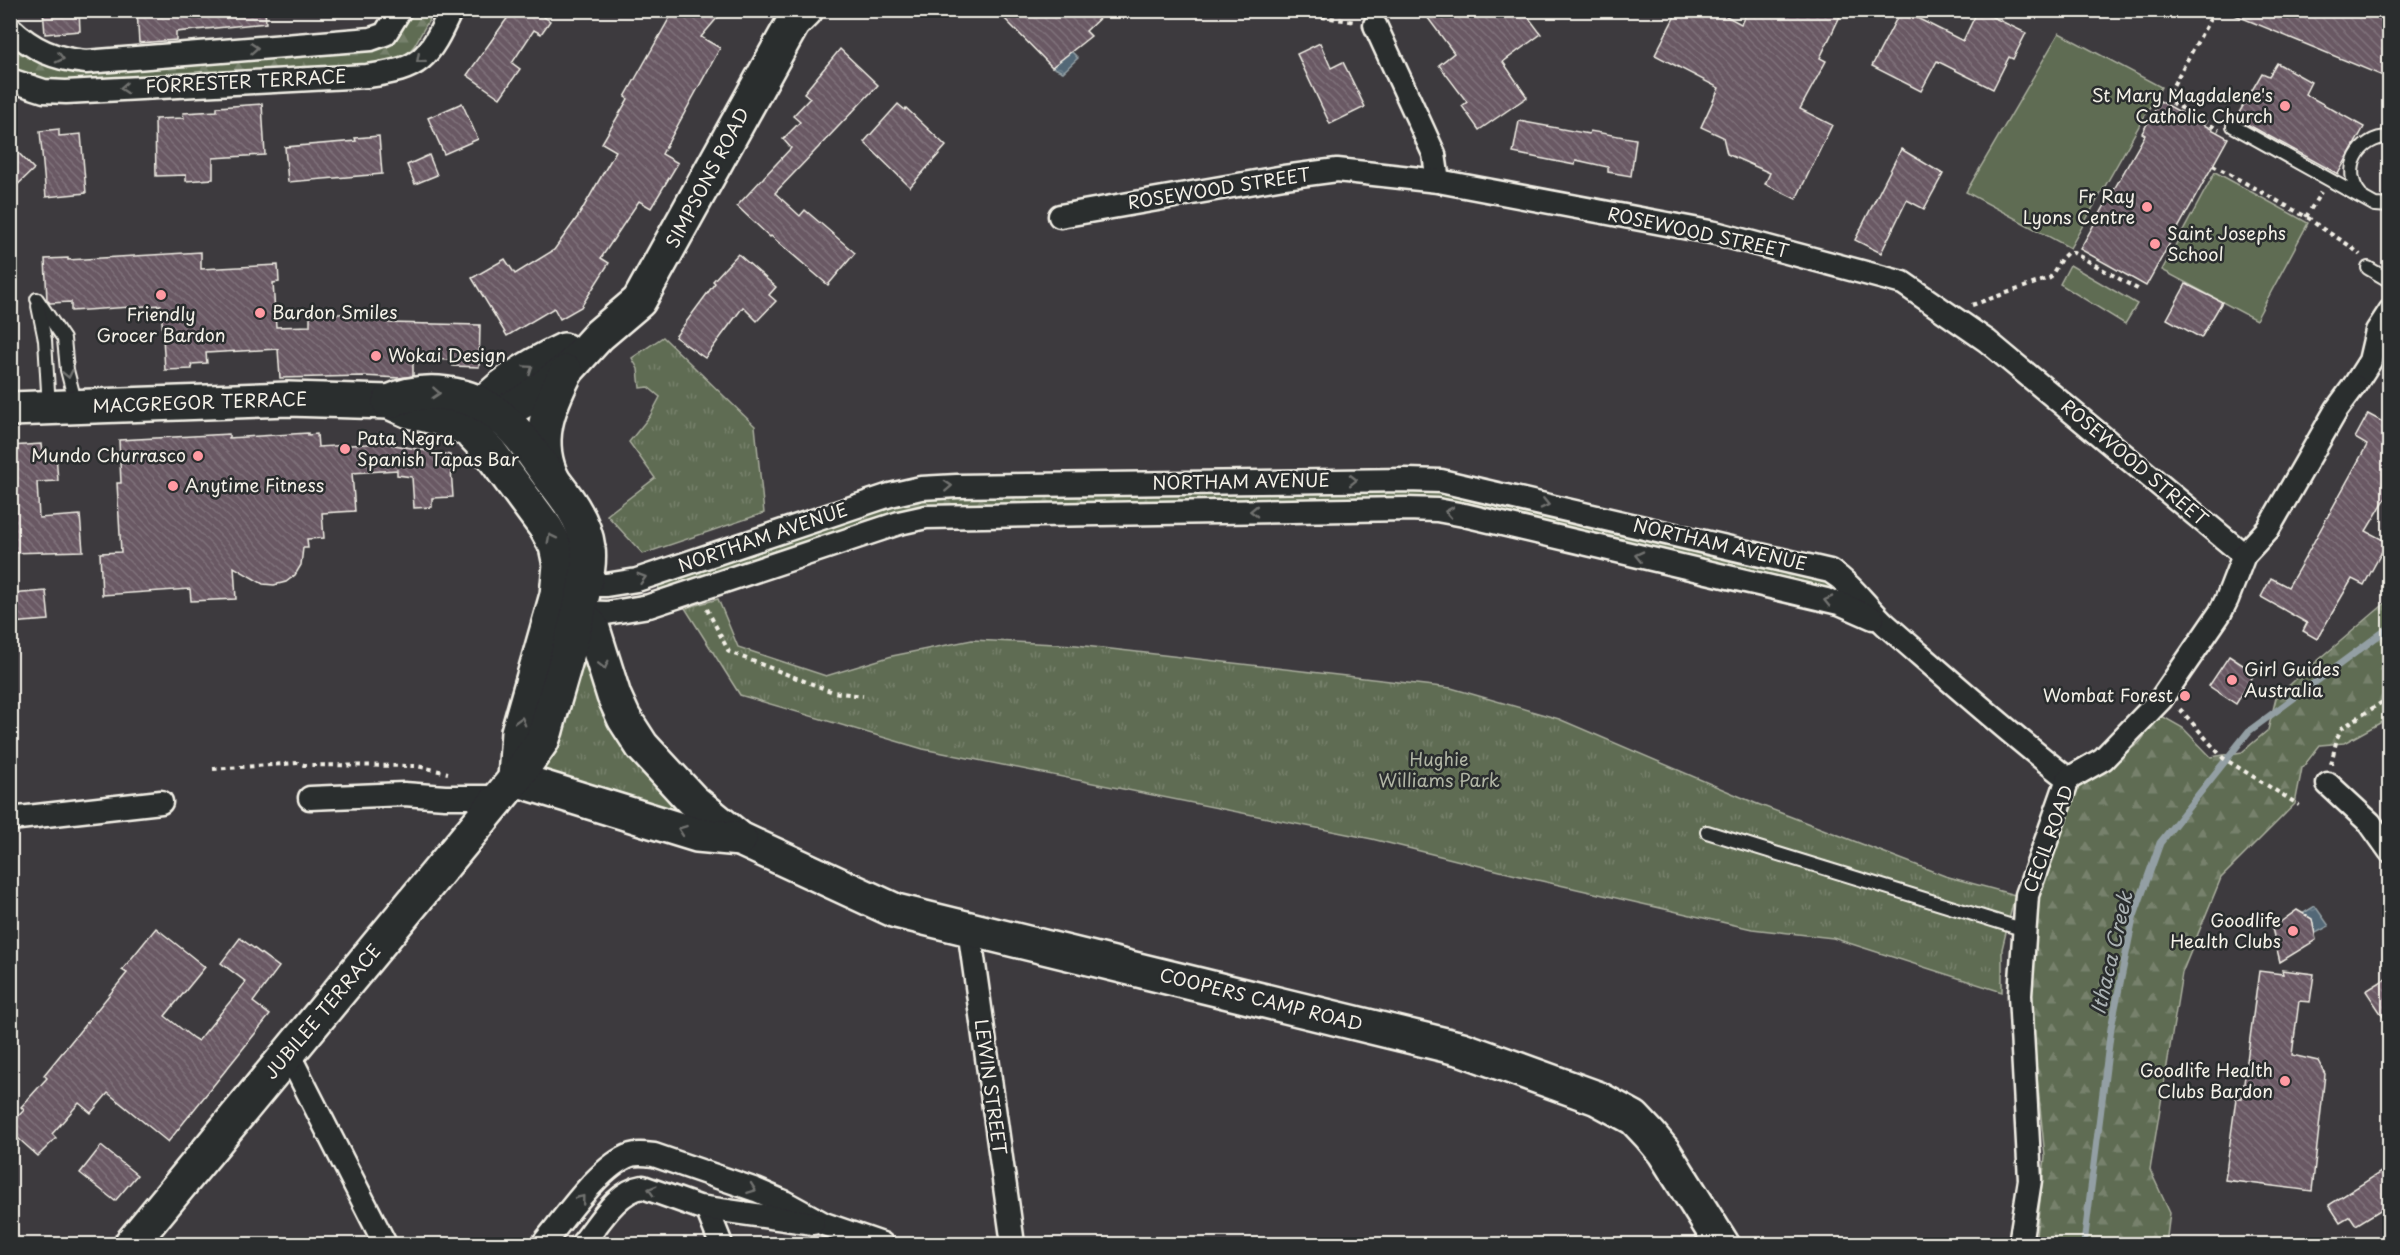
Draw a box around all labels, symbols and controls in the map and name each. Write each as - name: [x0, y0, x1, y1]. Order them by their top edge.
- one-way arrow: [249, 42, 258, 55]
- one-way arrow: [54, 51, 64, 63]
- one-way arrow: [416, 52, 427, 63]
- street label: FORRESTER TERRACE: [145, 62, 347, 99]
- place label: St Mary Magdalene's Catholic Church: [2092, 81, 2273, 129]
- one-way arrow: [120, 82, 129, 95]
- marker: St Mary Magdalene's Catholic Church: [2278, 99, 2292, 113]
- street label: SIMPSONS ROAD: [658, 102, 755, 252]
- street label: ROSEWOOD STREET: [1125, 160, 1313, 215]
- place label: Fr Ray Lyons Centre: [2023, 182, 2135, 230]
- street label: ROSEWOOD STREET: [1605, 199, 1792, 264]
- marker: Fr Ray Lyons Centre: [2140, 200, 2154, 214]
- place label: Saint Josephs School: [2167, 219, 2286, 267]
- marker: Saint Josephs School: [2148, 237, 2162, 251]
- marker: Friendly Grocer Bardon: [154, 288, 168, 302]
- place label: Bardon Smiles: [272, 298, 398, 325]
- place label: Friendly Grocer Bardon: [96, 300, 226, 348]
- marker: Bardon Smiles: [253, 306, 267, 320]
- place label: Wokai Design: [388, 341, 506, 368]
- marker: Wokai Design: [369, 349, 383, 363]
- one-way arrow: [523, 365, 534, 376]
- one-way arrow: [61, 368, 74, 378]
- street label: MACGREGOR TERRACE: [92, 384, 308, 419]
- one-way arrow: [432, 387, 441, 400]
- street label: ROSEWOOD STREET: [2056, 392, 2215, 532]
- place label: Pata Negra Spanish Tapas Bar: [357, 424, 520, 472]
- place label: Mundo Churrasco: [31, 441, 186, 468]
- marker: Pata Negra Spanish Tapas Bar: [338, 442, 352, 456]
- marker: Mundo Churrasco: [191, 449, 205, 463]
- street label: NORTHAM AVENUE: [1152, 465, 1330, 496]
- place label: Anytime Fitness: [185, 471, 324, 498]
- one-way arrow: [1348, 474, 1357, 487]
- marker: Anytime Fitness: [166, 479, 180, 493]
- one-way arrow: [943, 480, 952, 493]
- street label: NORTHAM AVENUE: [674, 495, 851, 578]
- one-way arrow: [1540, 497, 1550, 510]
- one-way arrow: [1249, 505, 1258, 517]
- one-way arrow: [1444, 506, 1453, 518]
- street label: NORTHAM AVENUE: [1631, 510, 1810, 577]
- one-way arrow: [547, 534, 559, 545]
- one-way arrow: [1634, 550, 1644, 563]
- one-way arrow: [636, 573, 647, 585]
- one-way arrow: [1824, 595, 1834, 608]
- place label: Girl Guides Australia: [2244, 655, 2340, 703]
- one-way arrow: [597, 660, 610, 670]
- marker: Girl Guides Australia: [2225, 673, 2239, 687]
- place label: Wombat Forest: [2043, 681, 2173, 708]
- marker: Wombat Forest: [2178, 689, 2192, 703]
- one-way arrow: [514, 716, 526, 727]
- park label: Hughie Williams Park: [1378, 745, 1500, 793]
- street label: CECIL ROAD: [2016, 781, 2080, 896]
- one-way arrow: [678, 824, 688, 837]
- water label: Ithaca Creek: [2082, 888, 2140, 1017]
- place label: Goodlife Health Clubs: [2170, 906, 2281, 954]
- marker: Goodlife Health Clubs: [2286, 924, 2300, 938]
- street label: JUBILEE TERRACE: [257, 938, 387, 1085]
- street label: COOPERS CAMP ROAD: [1157, 960, 1366, 1037]
- street label: LEWIN STREET: [969, 1017, 1014, 1157]
- place label: Goodlife Health Clubs Bardon: [2140, 1056, 2273, 1104]
- marker: Goodlife Health Clubs Bardon: [2278, 1074, 2292, 1088]
- one-way arrow: [746, 1181, 757, 1194]
- one-way arrow: [647, 1185, 657, 1198]
- one-way arrow: [573, 1195, 584, 1206]

